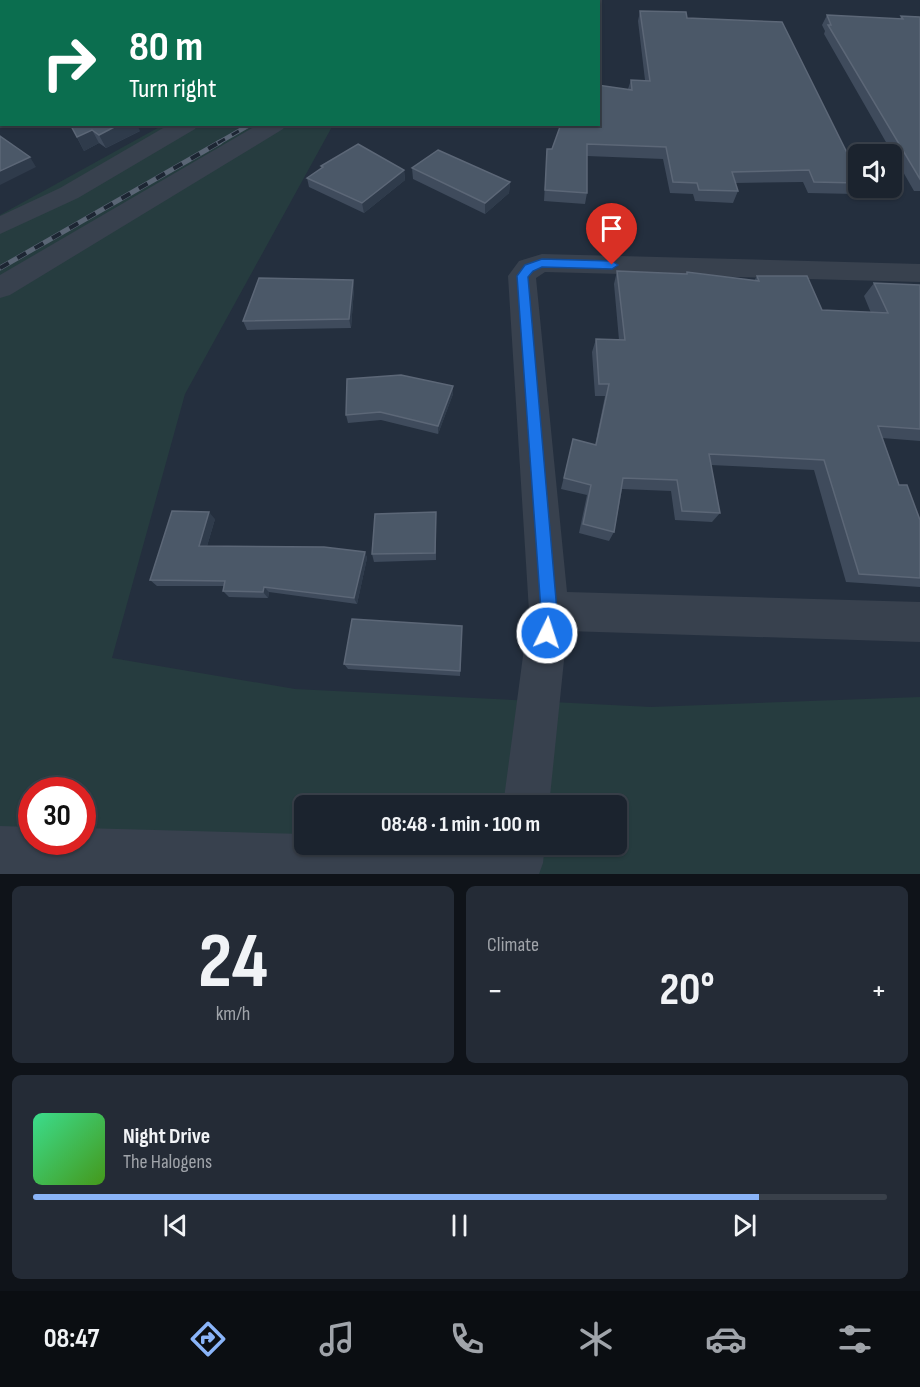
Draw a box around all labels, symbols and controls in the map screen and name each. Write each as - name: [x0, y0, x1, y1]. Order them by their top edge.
- text: 80 m: [129, 22, 203, 73]
- icon: right: [30, 24, 108, 102]
- text: Turn right: [129, 73, 216, 105]
- map controls: [848, 144, 902, 198]
- button: sound: [848, 144, 902, 198]
- pin: [586, 203, 637, 265]
- icon: arrive: [595, 212, 628, 245]
- position arrow: [515, 601, 579, 665]
- speed limit sign: 30: [18, 777, 96, 855]
- text: 08:48 · 1 min · 100 m: [381, 811, 540, 838]
- text: 24: [198, 916, 268, 1009]
- text: Climate: [487, 933, 539, 957]
- text: 20°: [659, 963, 715, 1018]
- text: −: [487, 971, 503, 1011]
- text: +: [871, 971, 887, 1011]
- text: km/h: [216, 1002, 250, 1026]
- text: Night Drive: [123, 1123, 210, 1150]
- text: The Halogens: [123, 1150, 212, 1174]
- icon: previous: [159, 1209, 192, 1242]
- icon: pause: [443, 1209, 476, 1242]
- icon: next: [728, 1209, 761, 1242]
- icon: directions: [187, 1318, 229, 1360]
- icon: music: [316, 1318, 358, 1360]
- icon: phone: [446, 1318, 488, 1360]
- icon: climate: [575, 1318, 617, 1360]
- icon: car: [705, 1318, 747, 1360]
- icon: filters: [834, 1318, 876, 1360]
- text: 08:47: [44, 1323, 99, 1355]

